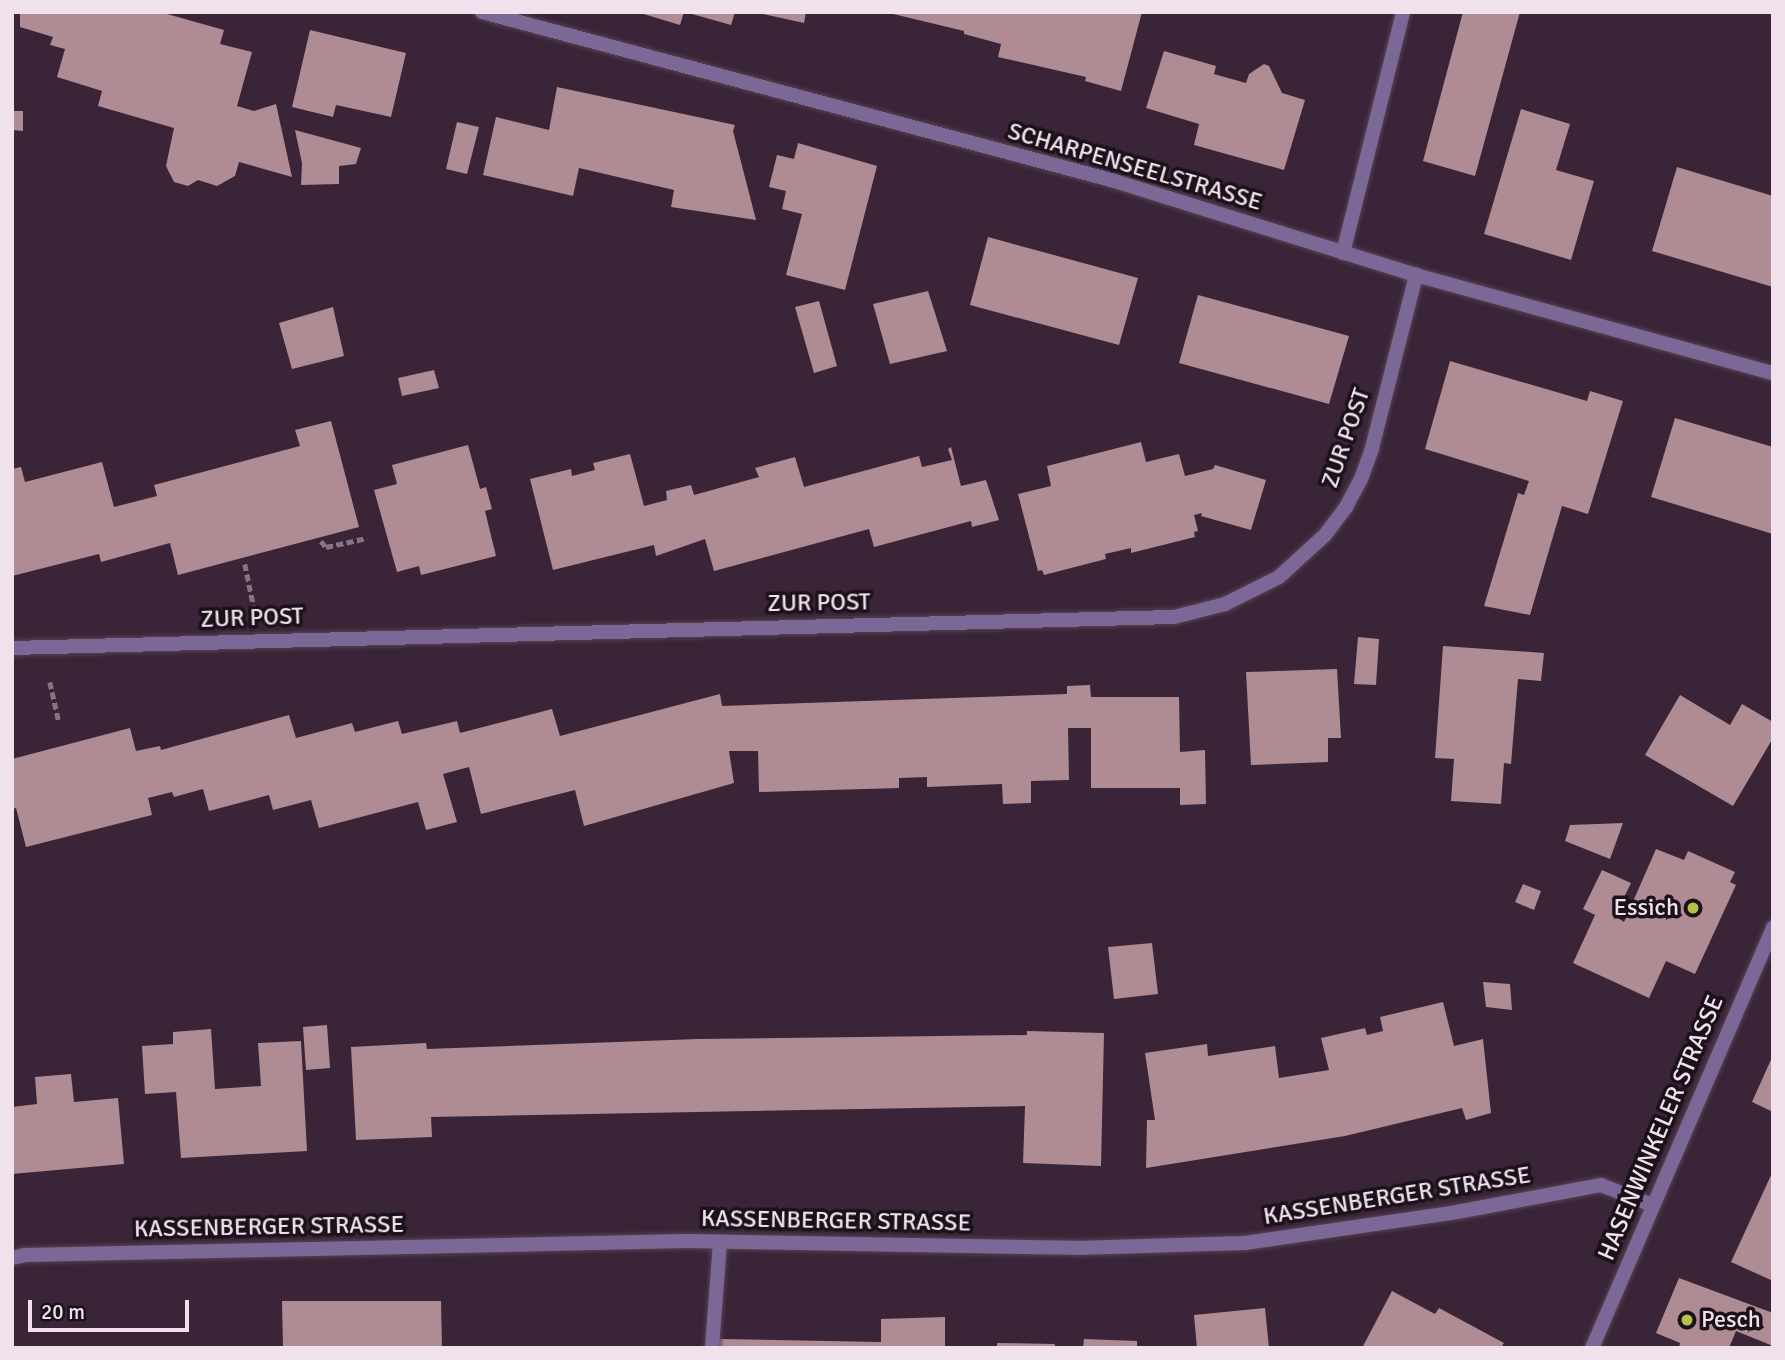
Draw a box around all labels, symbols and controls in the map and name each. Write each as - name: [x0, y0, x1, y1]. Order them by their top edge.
- street label: SCHARPENSEELSTRASSE: [1005, 117, 1265, 217]
- street label: ZUR POST: [1316, 385, 1376, 491]
- street label: ZUR POST: [767, 588, 871, 618]
- street label: ZUR POST: [200, 602, 304, 634]
- place label: Essich: [1613, 894, 1679, 922]
- marker: Essich: [1685, 900, 1701, 916]
- street label: HASENWINKELER STRASSE: [1592, 991, 1730, 1265]
- street label: KASSENBERGER STRASSE: [1261, 1161, 1533, 1231]
- street label: KASSENBERGER STRASSE: [701, 1204, 971, 1238]
- street label: KASSENBERGER STRASSE: [134, 1210, 404, 1244]
- scale bar: [32, 1286, 192, 1330]
- text: 20 m: [41, 1299, 85, 1325]
- place label: Pesch: [1701, 1306, 1761, 1334]
- marker: Pesch: [1679, 1312, 1695, 1328]

